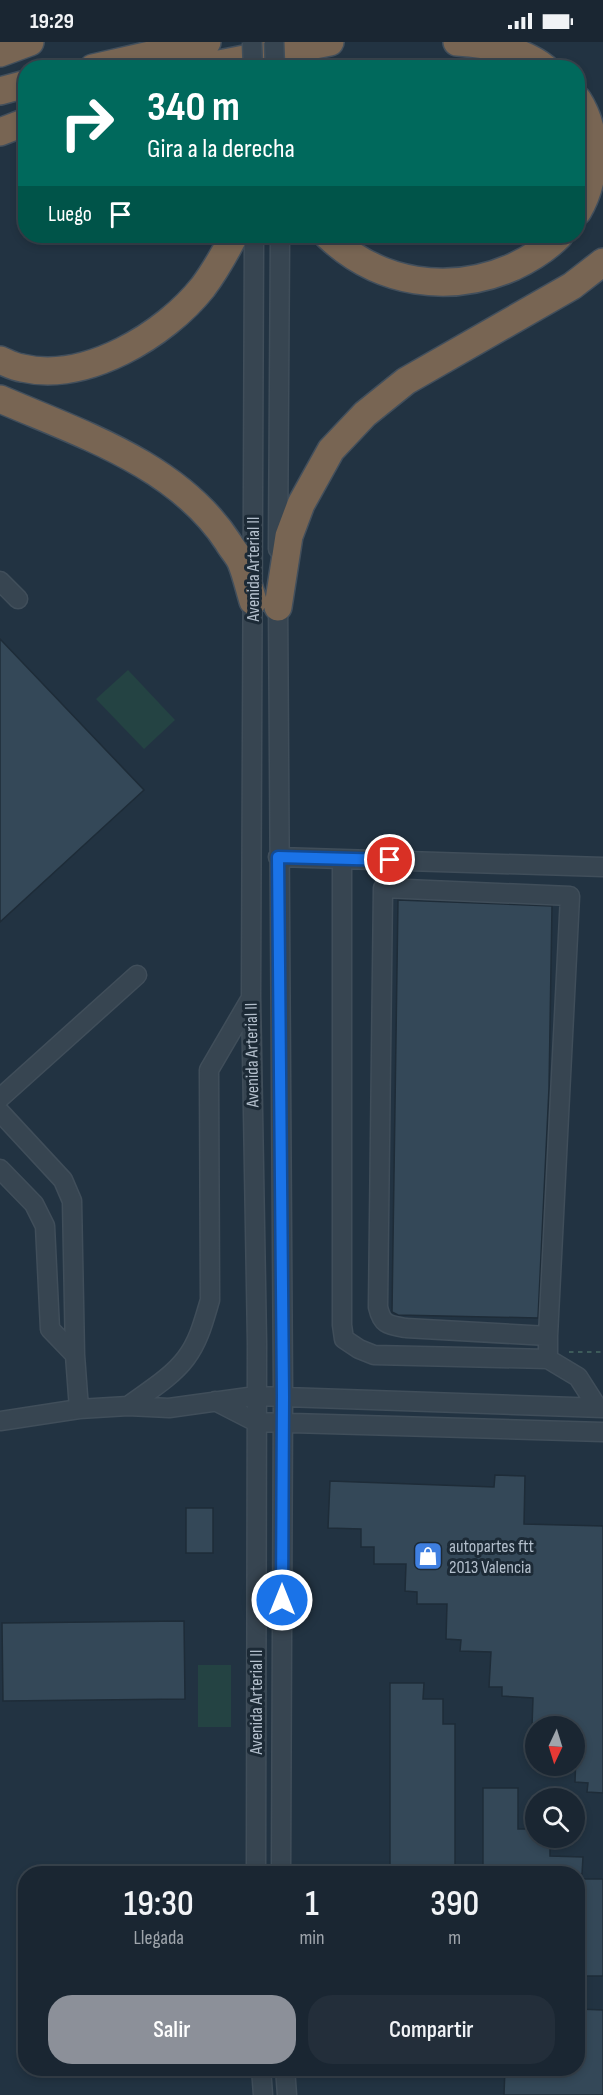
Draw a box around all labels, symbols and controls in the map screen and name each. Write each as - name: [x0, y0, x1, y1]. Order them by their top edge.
- text: 19:29: [30, 8, 74, 35]
- text: 340 m: [147, 82, 240, 133]
- icon: right: [48, 84, 126, 162]
- text: Gira a la derecha: [147, 133, 295, 165]
- icon: arrive: [104, 198, 137, 231]
- text: Luego: [48, 201, 92, 228]
- street label: Avenida Arterial II: [243, 517, 264, 622]
- pin: [364, 834, 415, 885]
- icon: arrive: [373, 843, 406, 876]
- street label: Avenida Arterial II: [241, 1002, 263, 1109]
- place label: autopartes ftt 2013 Valencia: [449, 1536, 535, 1578]
- shop icon: autopartes ftt 2013 Valencia: [412, 1540, 444, 1572]
- position arrow: [250, 1568, 314, 1632]
- street label: Avenida Arterial II: [246, 1650, 267, 1755]
- north arrow: [525, 1716, 585, 1776]
- map controls: [525, 1716, 585, 1848]
- button: search: [525, 1788, 585, 1848]
- text: 19:30: [124, 1883, 194, 1926]
- text: 1: [305, 1883, 319, 1926]
- text: 390: [430, 1883, 479, 1926]
- text: Llegada: [133, 1926, 184, 1950]
- text: min: [299, 1926, 325, 1950]
- text: m: [448, 1926, 461, 1950]
- button: Salir: [48, 1995, 296, 2064]
- button: Compartir: [308, 1995, 555, 2064]

